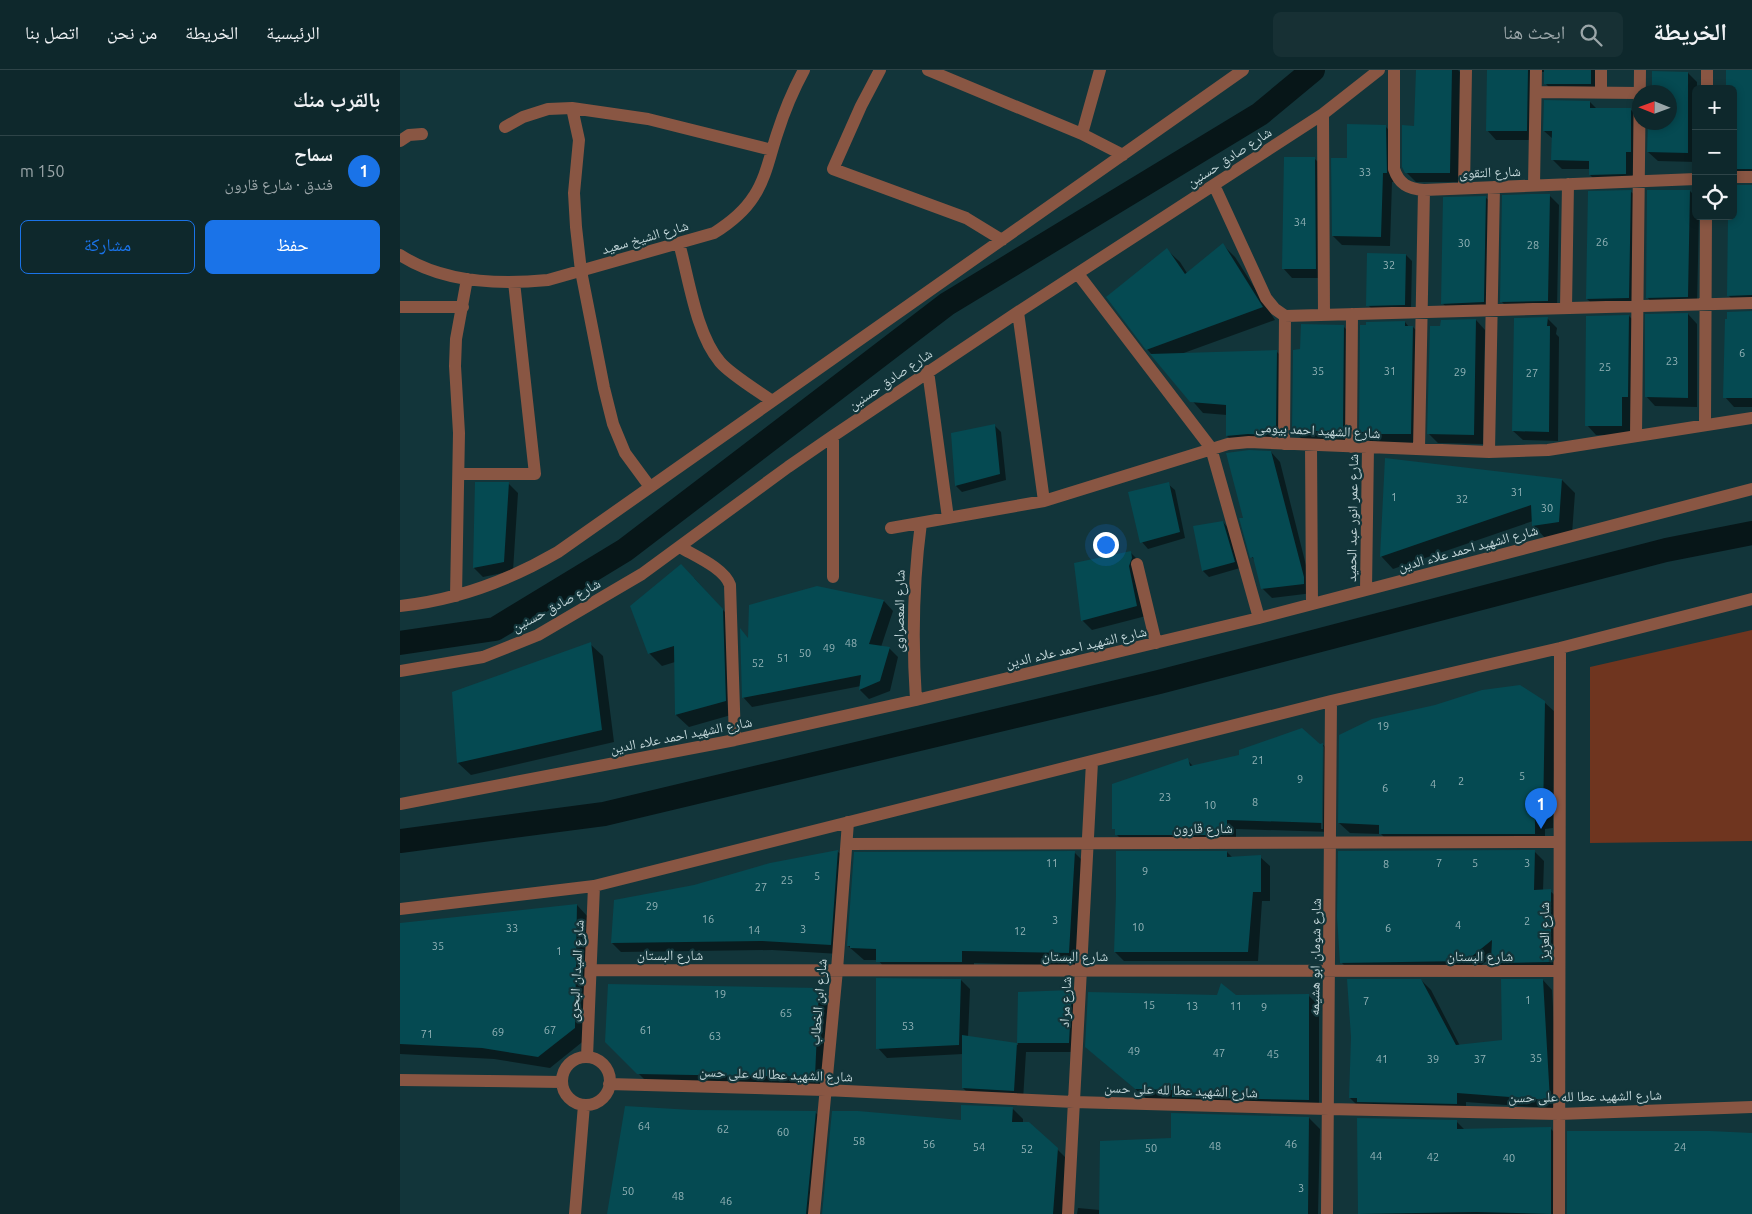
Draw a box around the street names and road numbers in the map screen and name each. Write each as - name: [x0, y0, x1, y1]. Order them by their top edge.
- street label: شارع صادق حسنين: [1184, 124, 1276, 192]
- street label: شارع التقوى: [1459, 163, 1521, 183]
- street label: شارع الشيخ سعيد: [600, 217, 691, 259]
- street label: شارع صادق حسنين: [845, 345, 936, 415]
- street label: شارع الشهيد احمد بيومى: [1255, 419, 1381, 443]
- street label: شارع عمر انور عبد الحميد: [1343, 454, 1363, 582]
- street label: شارع الشهيد احمد علاء الدين: [1396, 522, 1540, 576]
- street label: شارع المعصراوى: [890, 569, 910, 653]
- street label: شارع صادق حسنين: [509, 575, 604, 637]
- street label: شارع الشهيد احمد علاء الدين: [1004, 623, 1149, 673]
- street label: شارع الشهيد احمد علاء الدين: [609, 713, 754, 759]
- street label: شارع قارون: [1173, 820, 1233, 838]
- street label: شارع شومان ابو هشيمه: [1306, 898, 1326, 1016]
- street label: شارع العزيز: [1536, 902, 1554, 961]
- street label: شارع الميدان البحرى: [565, 919, 589, 1023]
- street label: شارع البستان: [637, 947, 703, 965]
- street label: شارع البستان: [1042, 948, 1108, 966]
- street label: شارع البستان: [1447, 948, 1513, 966]
- street label: شارع ابن الخطاب: [806, 958, 832, 1046]
- street label: شارع مراد: [1056, 976, 1076, 1028]
- street label: شارع الشهيد عطا لله على حسن: [699, 1063, 853, 1087]
- street label: شارع الشهيد عطا لله على حسن: [1104, 1079, 1258, 1103]
- street label: شارع الشهيد عطا لله على حسن: [1508, 1087, 1662, 1107]

